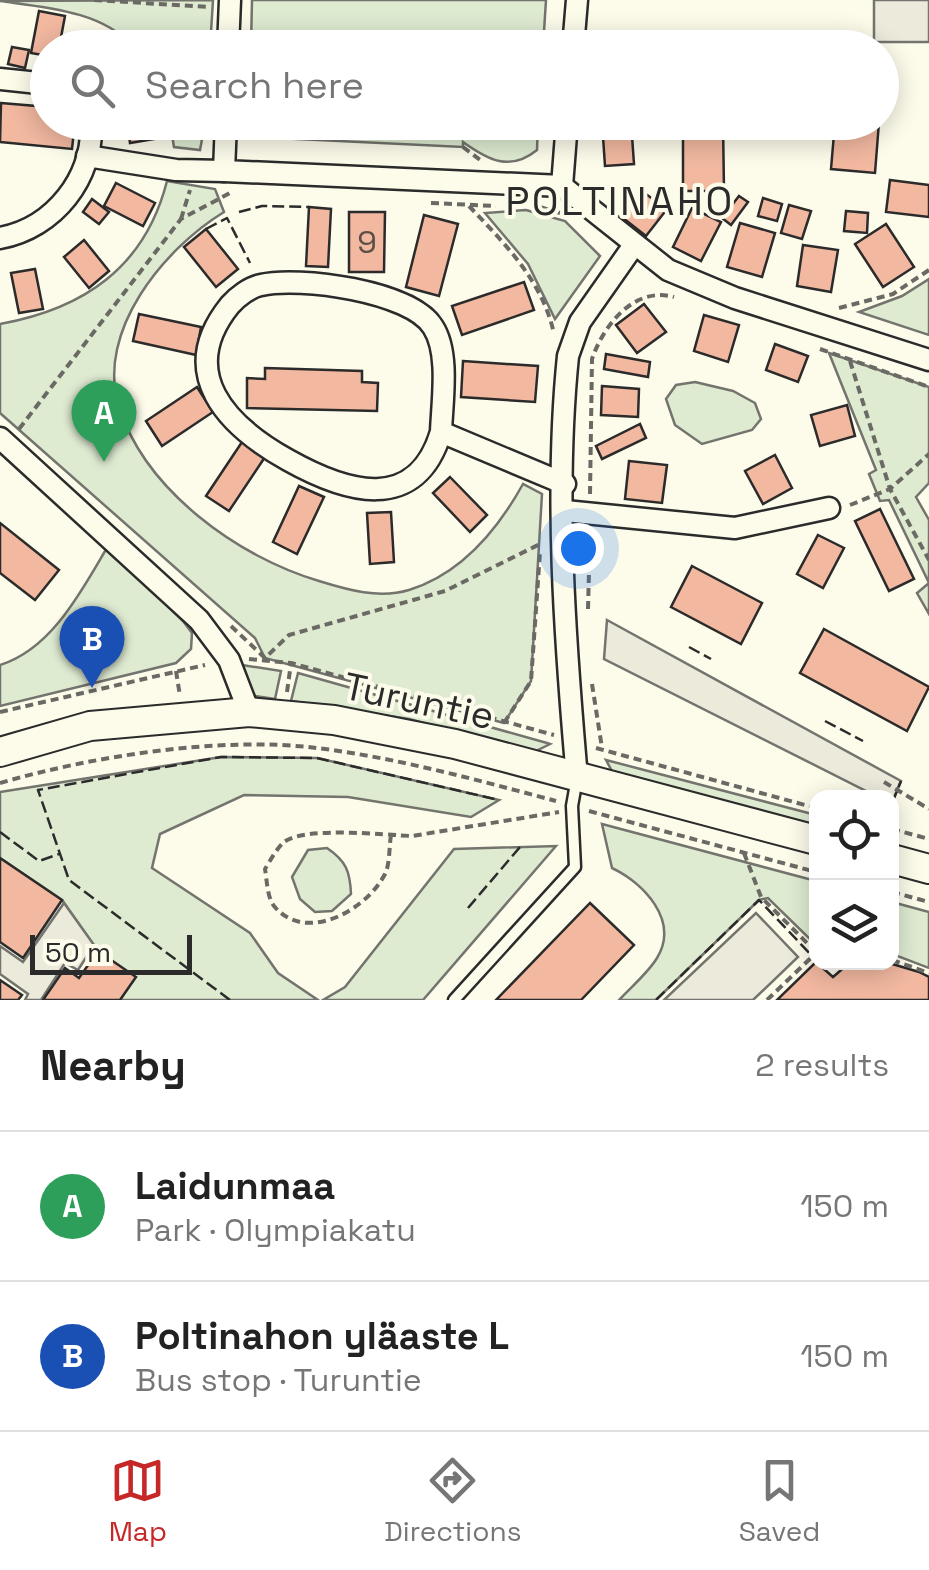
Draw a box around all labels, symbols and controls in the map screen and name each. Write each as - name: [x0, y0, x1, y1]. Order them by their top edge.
- search box: [30, 30, 899, 140]
- icon: search: [65, 58, 120, 113]
- text: Search here: [145, 61, 364, 109]
- district label: POLTINAHO: [505, 176, 735, 227]
- house number: 9: [357, 222, 377, 262]
- pin: A: [72, 380, 136, 462]
- your location: [553, 523, 604, 574]
- pin: B: [59, 606, 124, 688]
- street label: Turuntie: [340, 662, 498, 740]
- map controls: [809, 790, 899, 970]
- button: locate: [809, 790, 899, 880]
- button: layers: [809, 880, 899, 970]
- scale bar: [30, 930, 192, 974]
- text: 50 m: [45, 934, 111, 970]
- text: Nearby: [40, 1039, 186, 1092]
- text: 2 results: [755, 1045, 889, 1085]
- text: Laidunmaa: [135, 1162, 335, 1210]
- text: A: [62, 1186, 83, 1226]
- text: 150 m: [800, 1186, 889, 1226]
- text: Park · Olympiakatu: [135, 1210, 416, 1250]
- text: Poltinahon yläaste L: [135, 1312, 509, 1360]
- text: B: [62, 1336, 83, 1376]
- text: 150 m: [800, 1336, 889, 1376]
- text: Bus stop · Turuntie: [135, 1360, 422, 1400]
- tab: Map: [109, 1453, 167, 1549]
- tab: Directions: [384, 1453, 521, 1549]
- tab: Saved: [739, 1453, 820, 1549]

